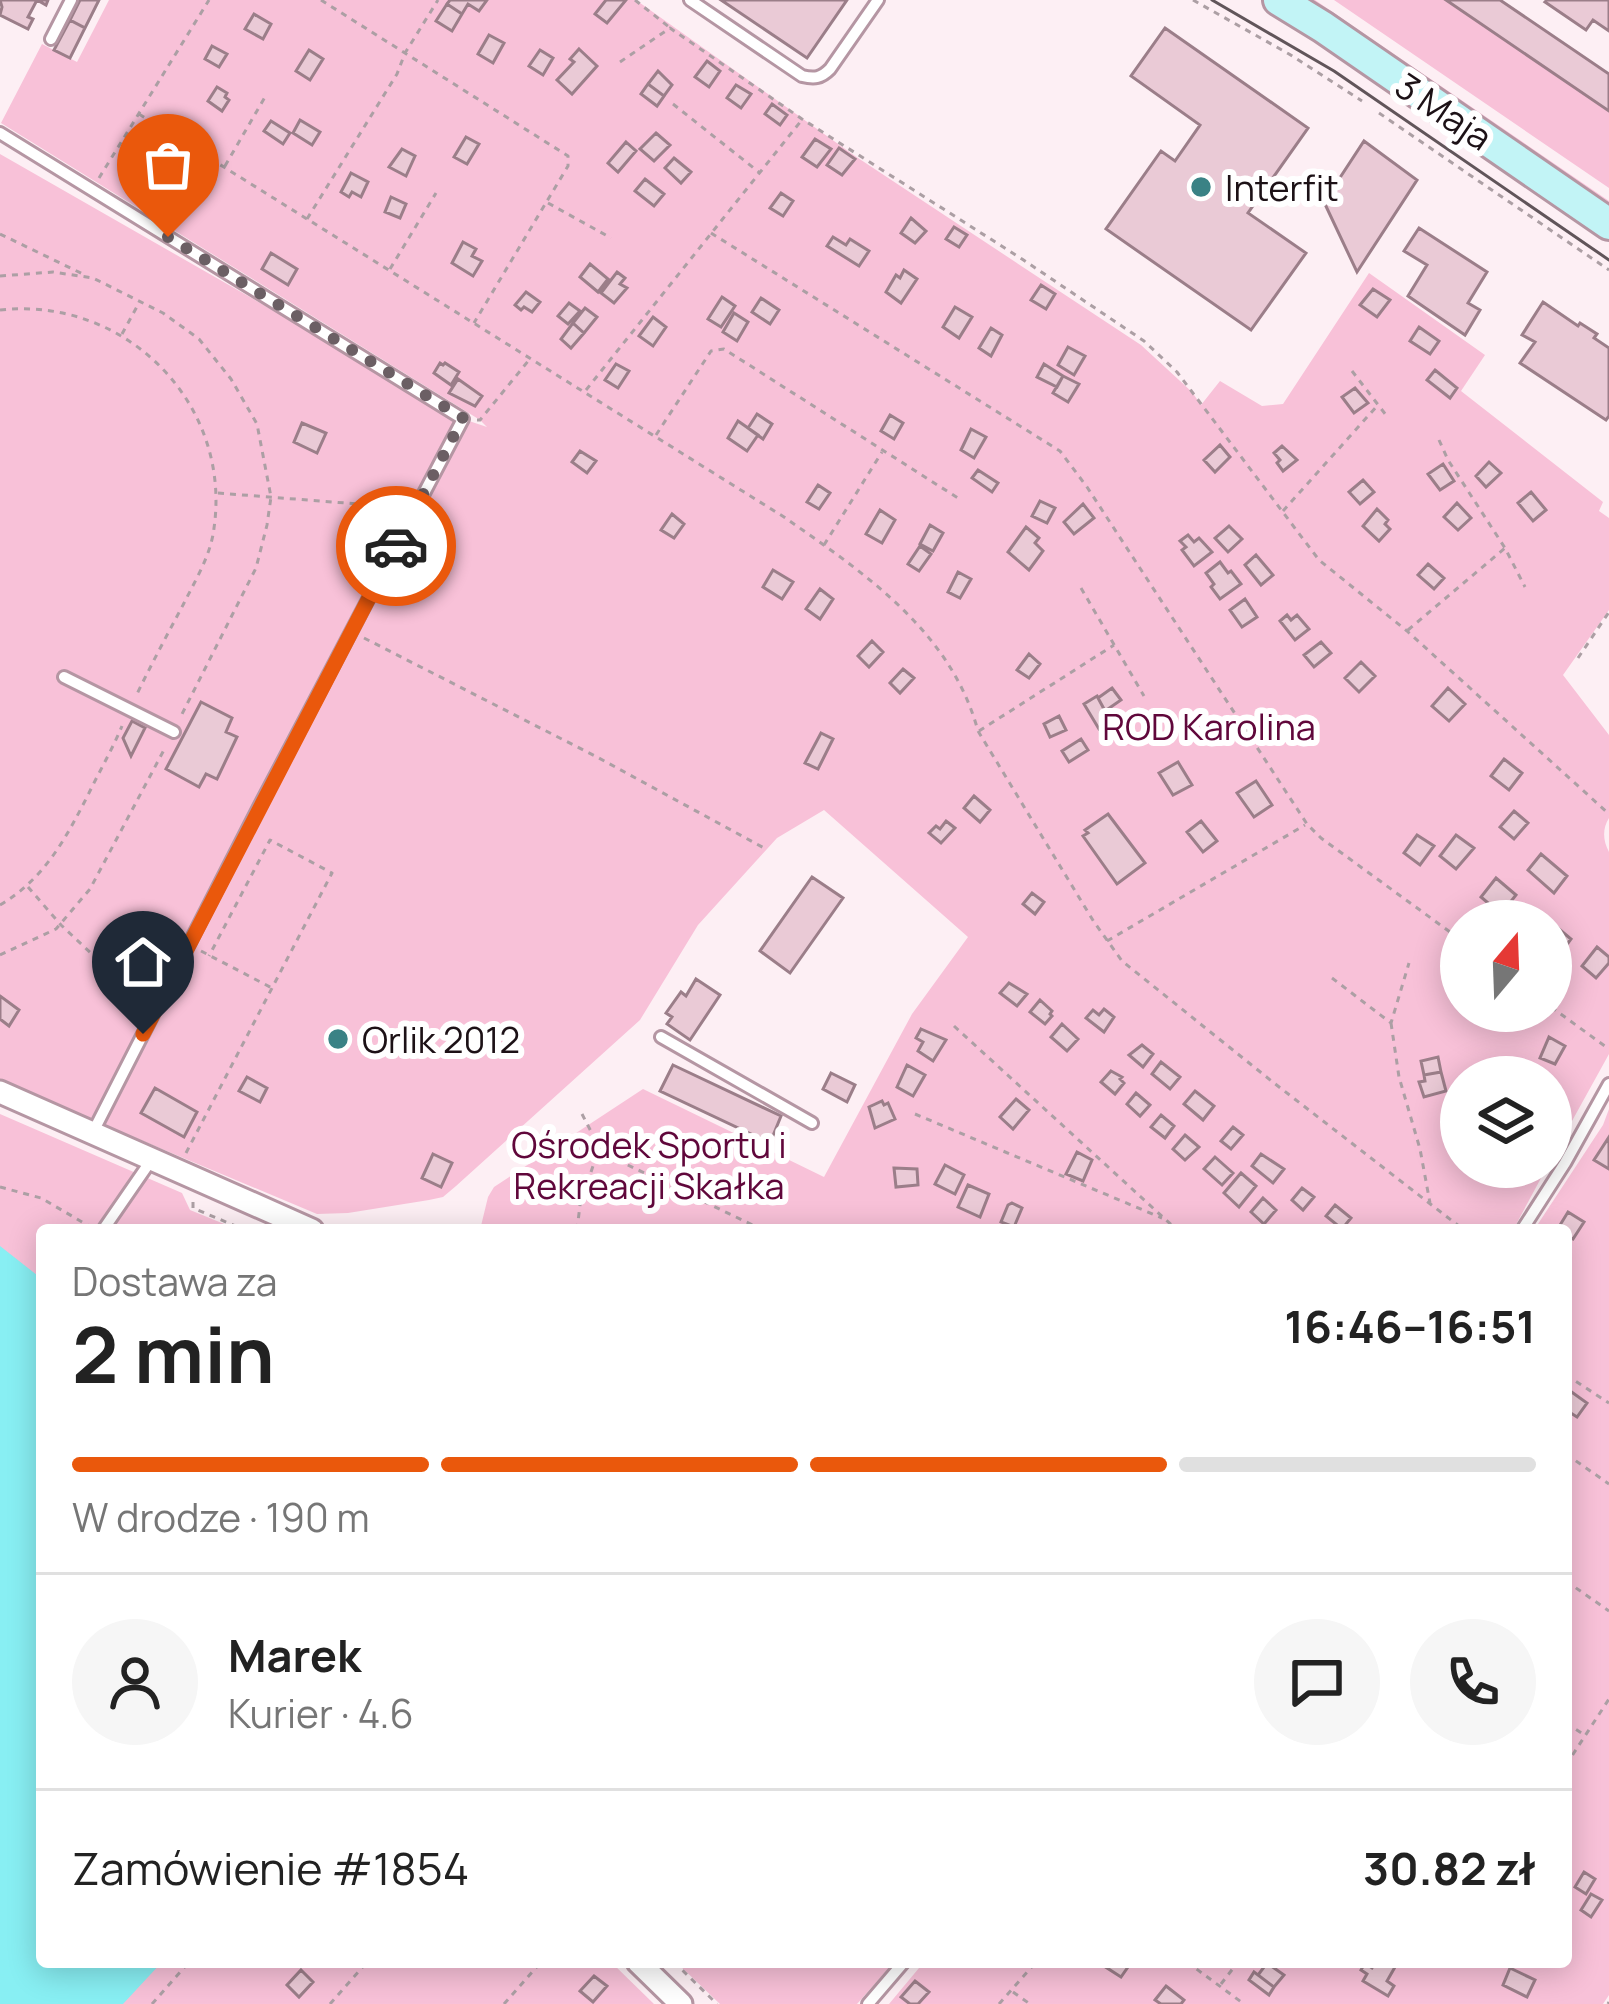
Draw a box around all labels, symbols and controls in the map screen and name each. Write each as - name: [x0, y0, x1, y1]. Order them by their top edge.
- street label: 3 Maja: [1386, 61, 1502, 161]
- pin: [117, 114, 219, 237]
- icon: bag: [135, 132, 201, 198]
- place label: Interfit: [1225, 163, 1339, 212]
- marker: Interfit: [1188, 174, 1214, 200]
- courier: [336, 486, 456, 606]
- icon: car: [363, 513, 429, 579]
- park label: ROD Karolina: [1102, 702, 1316, 751]
- north arrow: [1440, 900, 1572, 1032]
- map controls: [1440, 900, 1572, 1188]
- pin: [92, 911, 194, 1034]
- icon: home: [110, 929, 176, 995]
- place label: Orlik 2012: [362, 1015, 520, 1064]
- marker: Orlik 2012: [325, 1026, 351, 1052]
- button: layers: [1440, 1056, 1572, 1188]
- park label: Ośrodek Sportu i Rekreacji Skałka: [511, 1120, 787, 1210]
- text: Dostawa za: [72, 1254, 277, 1308]
- text: 16:46–16:51: [1284, 1295, 1536, 1357]
- text: 2 min: [72, 1300, 275, 1406]
- text: W drodze · 190 m: [72, 1490, 370, 1544]
- button: person: [72, 1619, 198, 1745]
- button: chat: [1254, 1619, 1380, 1745]
- button: phone: [1410, 1619, 1536, 1745]
- text: Marek: [228, 1624, 361, 1686]
- text: Kurier · 4.6: [228, 1686, 414, 1740]
- text: Zamówienie #1854: [72, 1837, 469, 1899]
- text: 30.82 zł: [1363, 1837, 1536, 1899]

